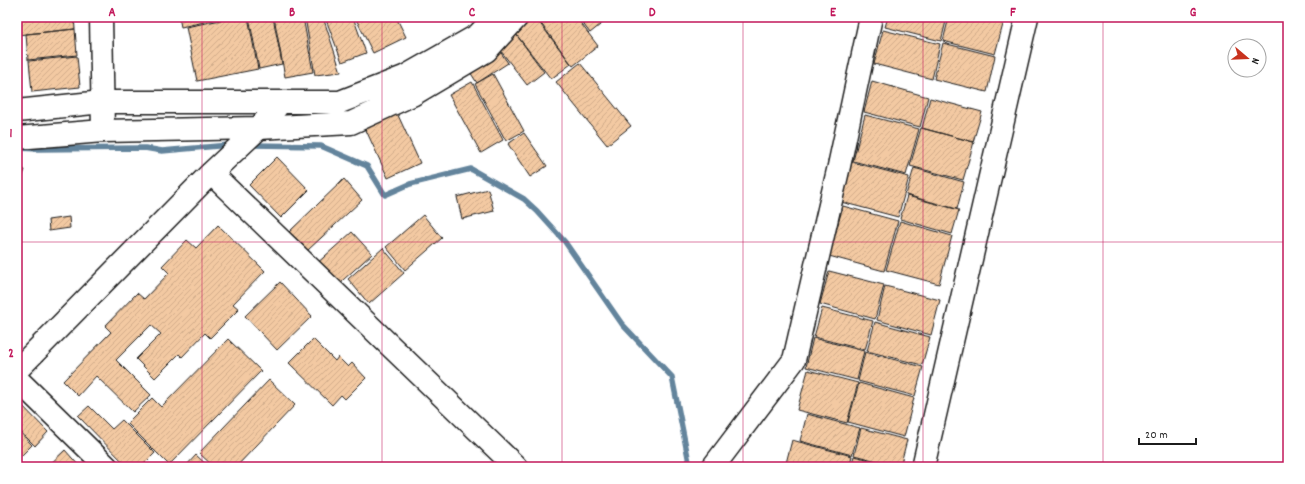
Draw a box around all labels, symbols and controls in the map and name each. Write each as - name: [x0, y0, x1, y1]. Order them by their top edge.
- text: A: [108, 4, 116, 23]
- text: B: [289, 4, 295, 23]
- text: C: [469, 4, 476, 23]
- text: D: [649, 4, 656, 23]
- text: E: [830, 4, 837, 23]
- text: F: [1010, 4, 1016, 23]
- text: G: [1190, 4, 1197, 23]
- north arrow: [1227, 38, 1267, 78]
- text: N: [1246, 55, 1263, 66]
- text: 1: [10, 125, 13, 144]
- text: 2: [8, 345, 14, 364]
- scale bar: [1139, 420, 1196, 446]
- text: 20 m: [1145, 427, 1168, 444]

